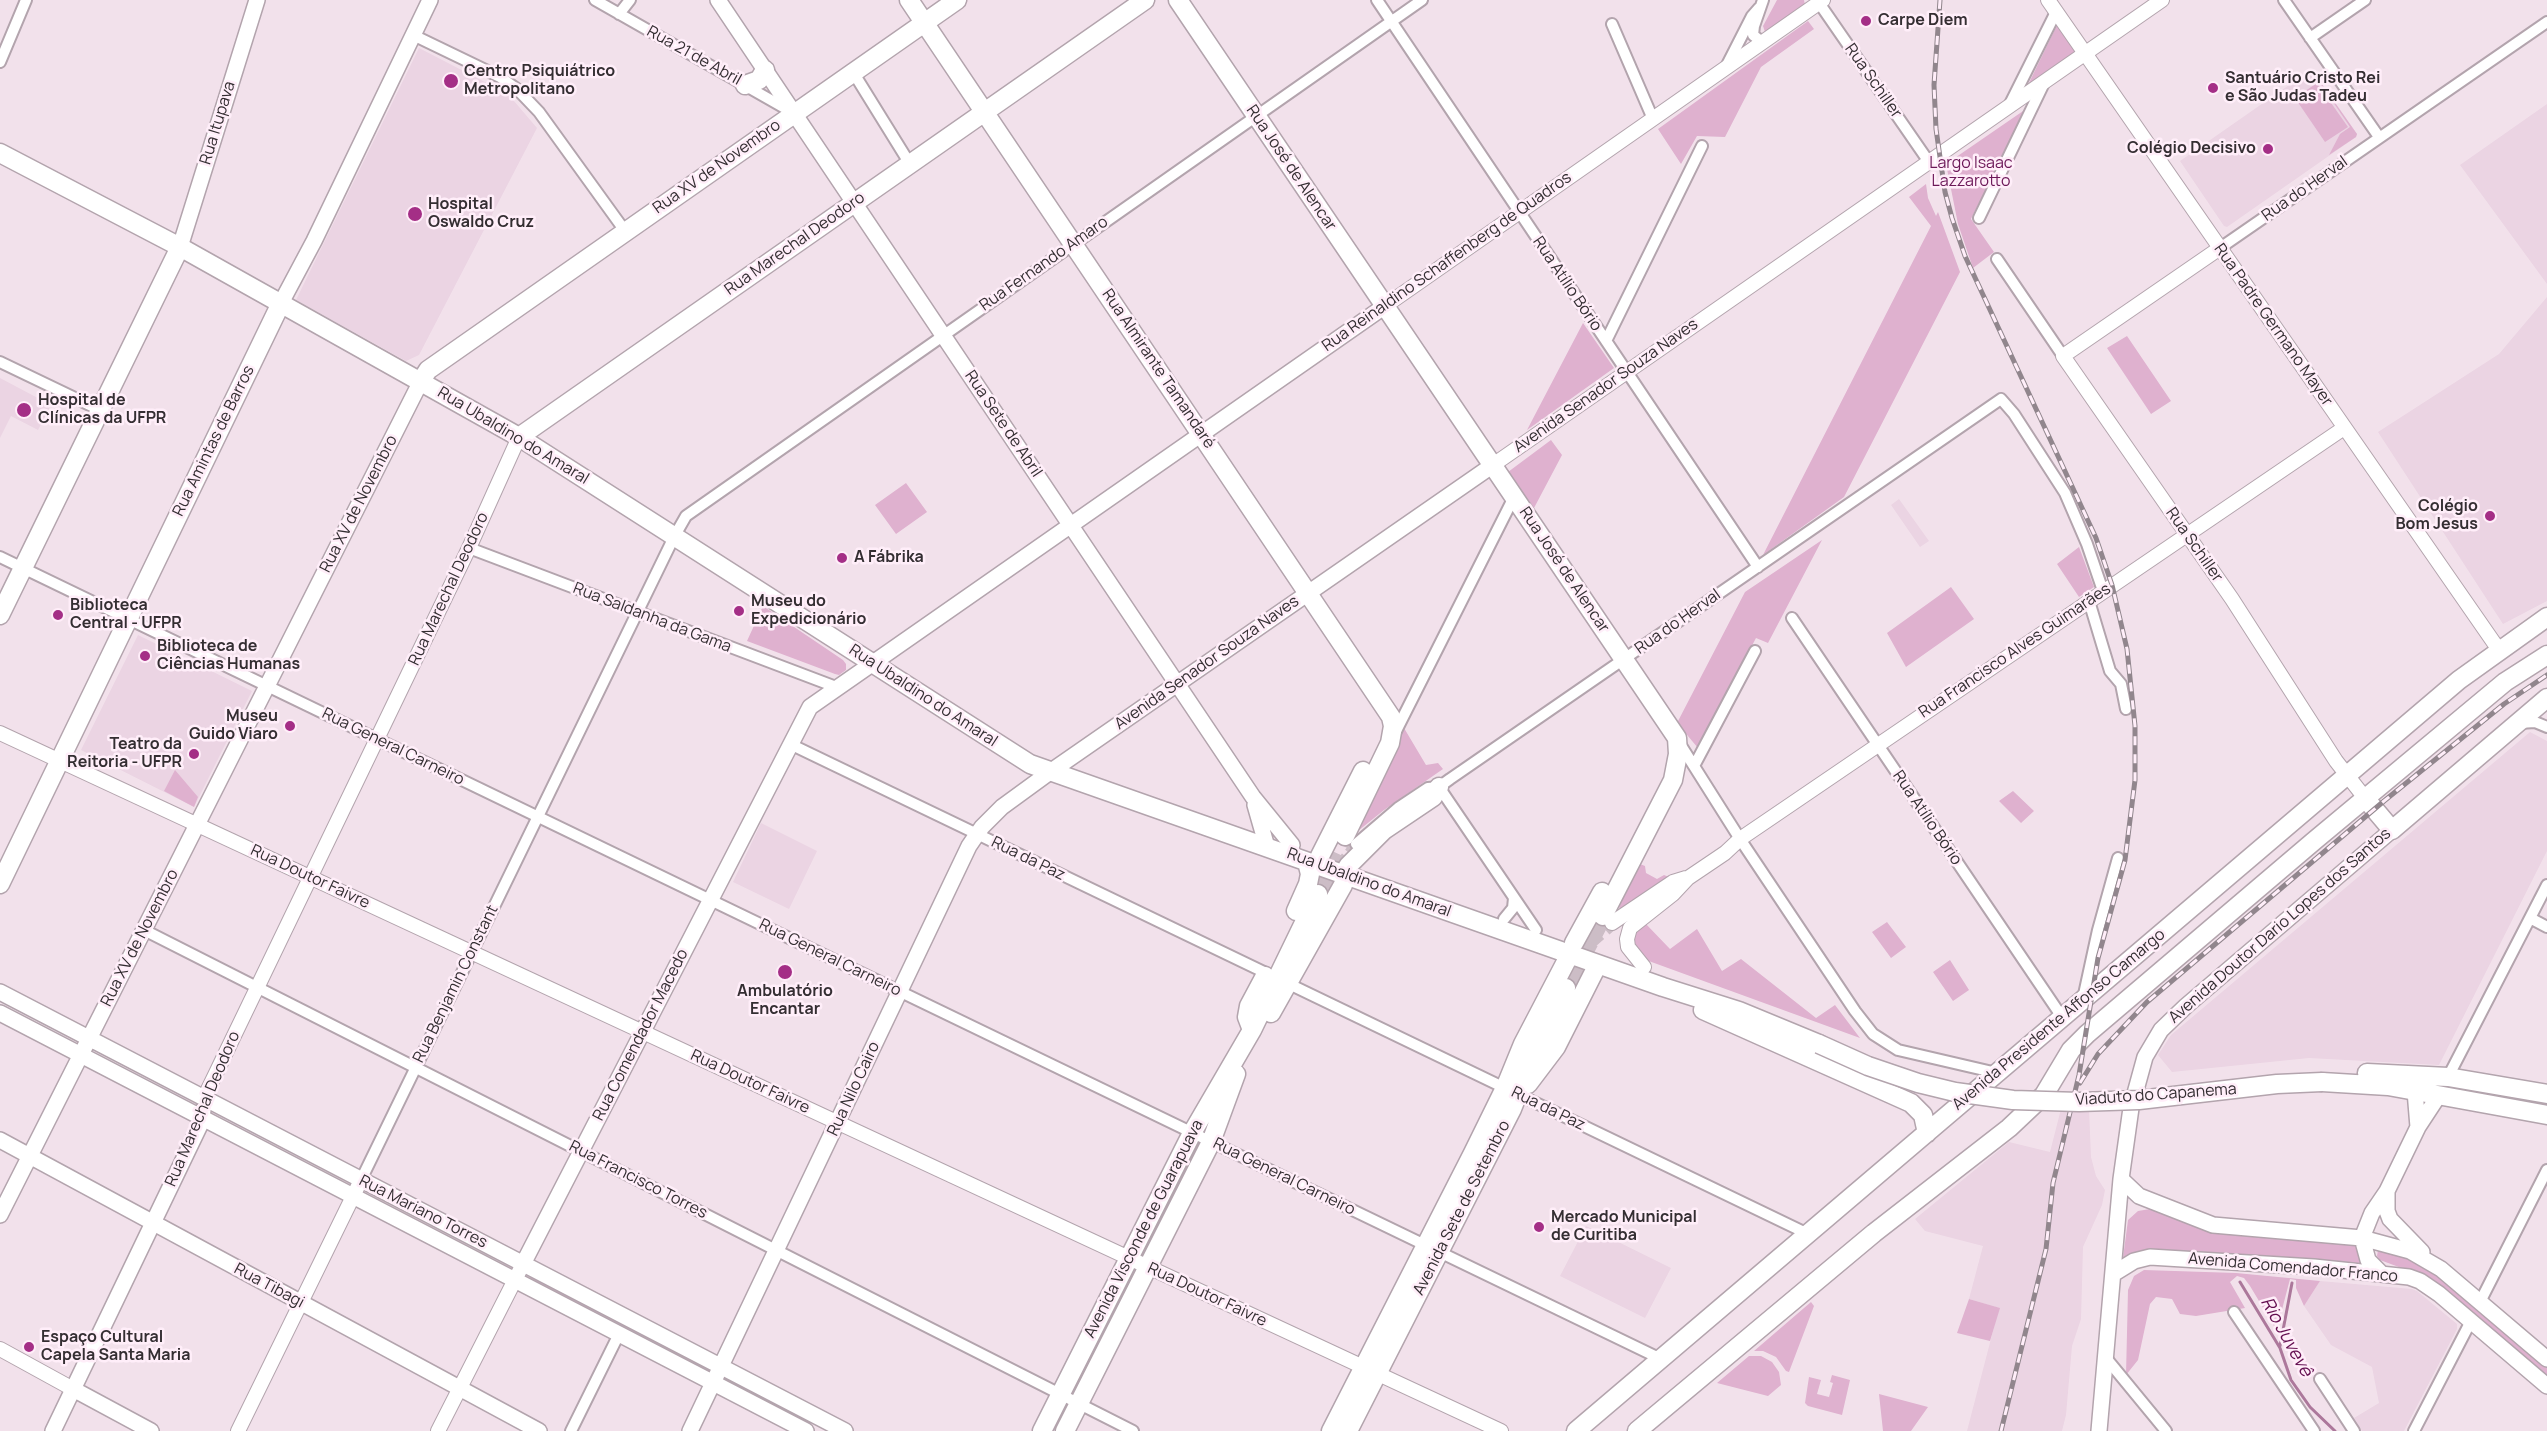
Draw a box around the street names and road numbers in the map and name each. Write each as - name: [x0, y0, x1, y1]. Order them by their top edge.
- street label: Rua 21 de Abril: [643, 22, 745, 90]
- street label: Rua Schiller: [1840, 40, 1906, 122]
- street label: Rua Itupava: [196, 79, 240, 167]
- street label: Rua José de Alencar: [1242, 102, 1340, 234]
- street label: Rua XV de Novembro: [649, 116, 785, 218]
- street label: Rua do Herval: [2258, 152, 2352, 226]
- street label: Rua Reinaldino Schaffenberg de Quadros: [1319, 168, 1575, 356]
- street label: Rua Marechal Deodoro: [721, 188, 869, 300]
- street label: Rua Fernando Amaro: [976, 212, 1112, 316]
- street label: Rua Atílio Bório: [1528, 233, 1606, 335]
- street label: Rua Padre Germano Mayer: [2210, 240, 2336, 410]
- street label: Rua Almirante Tamandaré: [1097, 286, 1219, 452]
- street label: Avenida Senador Souza Naves: [1510, 315, 1702, 457]
- street label: Rua Amintas de Barros: [169, 362, 259, 520]
- street label: Rua Sete de Abril: [960, 367, 1046, 481]
- street label: Rua Ubaldino do Amaral: [434, 383, 592, 489]
- street label: Rua XV de Novembro: [316, 432, 402, 576]
- street label: Rua José de Alencar: [1515, 504, 1613, 636]
- street label: Rua Schiller: [2161, 504, 2227, 586]
- street label: Rua Marechal Deodoro: [405, 509, 493, 669]
- street label: Rua Saldanha da Gama: [570, 579, 734, 657]
- street label: Rua Francisco Alves Guimarães: [1915, 580, 2115, 722]
- street label: Rua do Herval: [1631, 585, 1725, 659]
- street label: Avenida Senador Souza Naves: [1111, 592, 1303, 734]
- street label: Rua Ubaldino do Amaral: [845, 641, 1001, 751]
- street label: Rua General Carneiro: [319, 704, 467, 790]
- street label: Rua Atílio Bório: [1888, 767, 1966, 869]
- street label: Avenida Doutor Dario Lopes dos Santos: [2165, 824, 2395, 1028]
- street label: Rua da Paz: [988, 833, 1068, 885]
- street label: Rua Doutor Faivre: [247, 841, 373, 913]
- street label: Rua Ubaldino do Amaral: [1284, 844, 1454, 922]
- street label: Rua XV de Novembro: [97, 866, 183, 1010]
- street label: Rua Benjamin Constant: [409, 902, 503, 1066]
- street label: Rua General Carneiro: [756, 915, 904, 1001]
- street label: Avenida Presidente Affonso Camargo: [1949, 925, 2169, 1115]
- street label: Rua Comendador Macedo: [589, 946, 693, 1124]
- street label: Rua Marechal Deodoro: [162, 1029, 244, 1189]
- street label: Rua Nilo Cairo: [824, 1039, 884, 1139]
- street label: Rua Doutor Faivre: [687, 1046, 813, 1118]
- street label: Viaduto do Capanema: [2075, 1080, 2237, 1110]
- street label: Rua da Paz: [1508, 1083, 1588, 1135]
- street label: Avenida Visconde de Guarapuava: [1080, 1117, 1208, 1341]
- street label: Avenida Sete de Setembro: [1409, 1117, 1515, 1299]
- street label: Rua General Carneiro: [1210, 1134, 1358, 1220]
- street label: Rua Francisco Torres: [566, 1137, 710, 1223]
- street label: Rua Mariano Torres: [356, 1171, 490, 1253]
- street label: Avenida Comendador Franco: [2187, 1249, 2399, 1287]
- street label: Rua Doutor Faivre: [1144, 1259, 1270, 1331]
- street label: Rua Tibagi: [231, 1260, 307, 1312]

